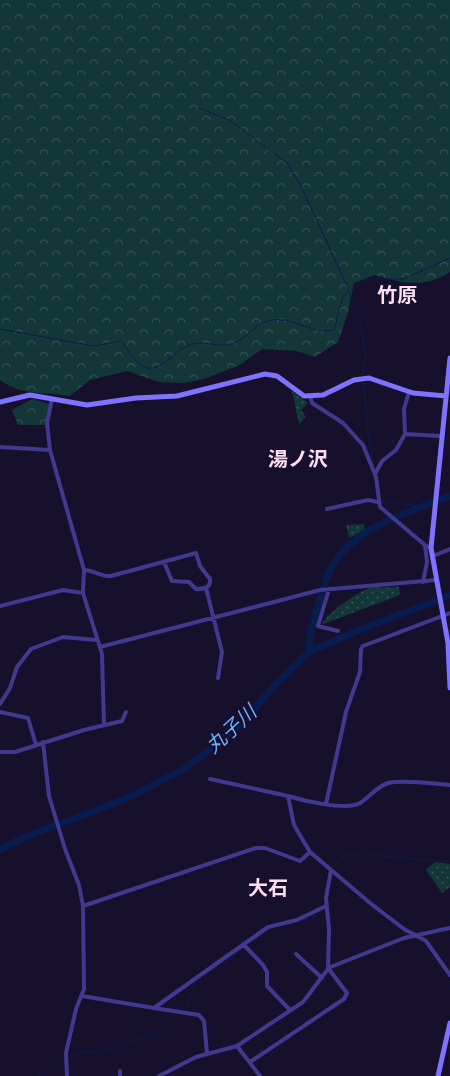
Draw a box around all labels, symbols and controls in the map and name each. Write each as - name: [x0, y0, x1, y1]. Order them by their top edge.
- district label: 竹原: [377, 282, 417, 307]
- district label: 湯ノ沢: [268, 446, 328, 471]
- water label: 丸子川: [200, 698, 263, 758]
- district label: 大石: [248, 875, 288, 900]

